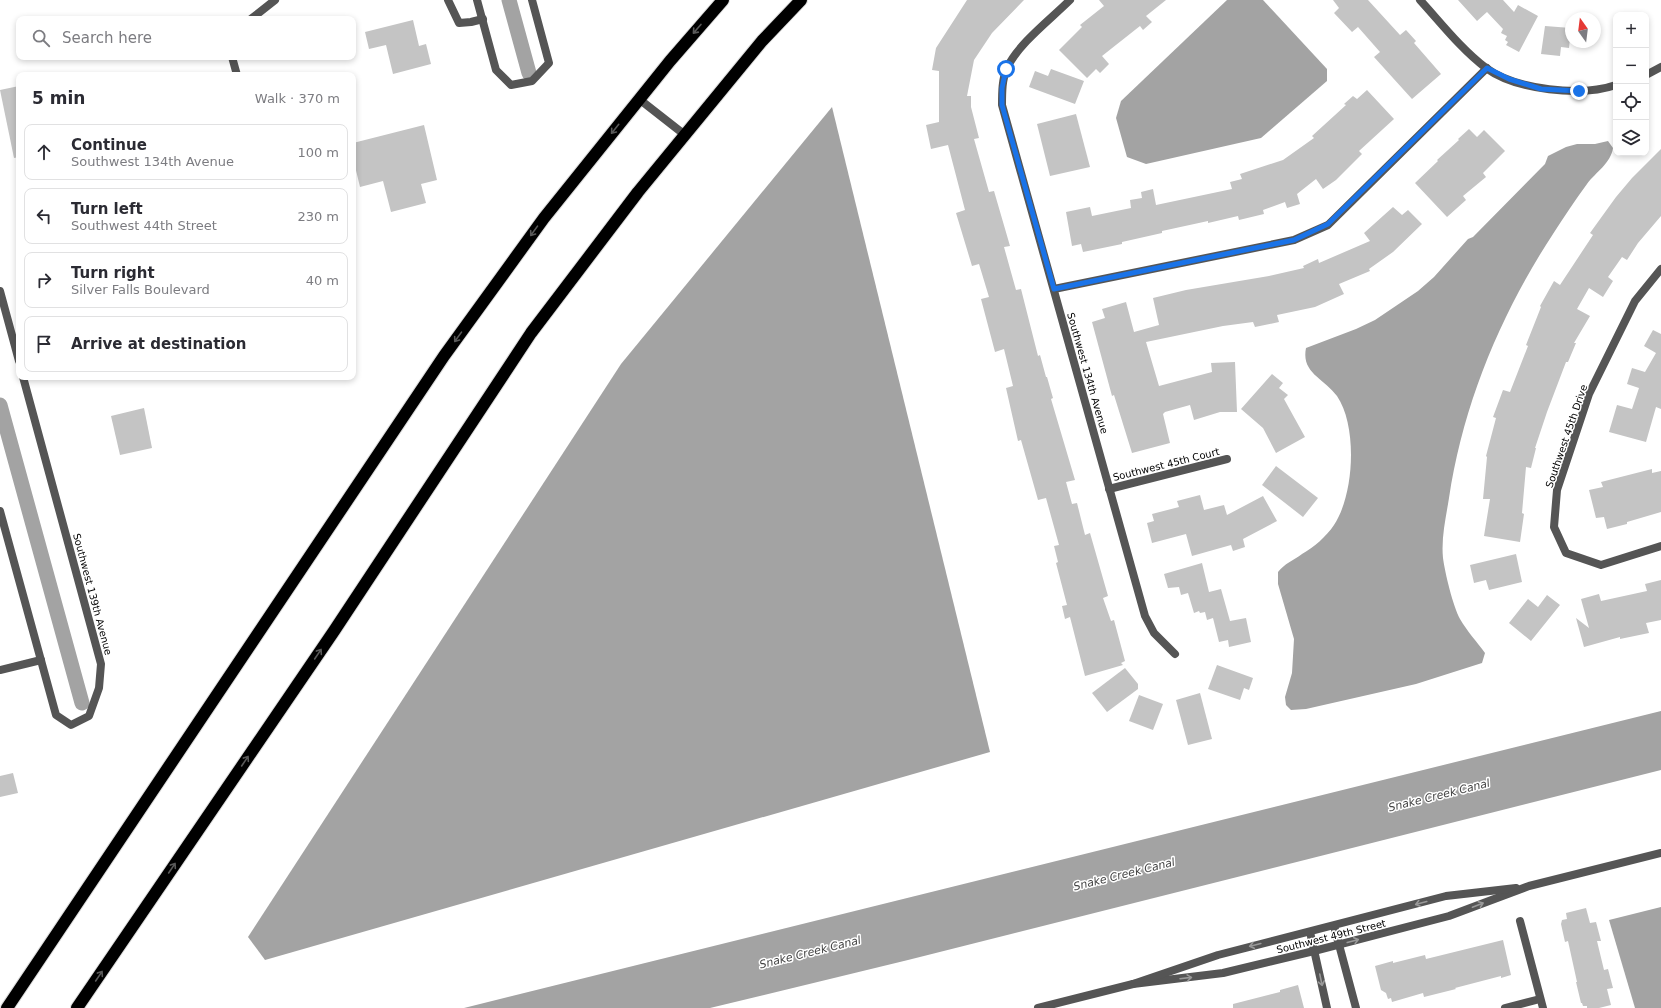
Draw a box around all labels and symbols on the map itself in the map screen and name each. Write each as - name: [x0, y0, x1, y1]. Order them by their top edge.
- north arrow: [1565, 12, 1601, 48]
- one-way arrow: [693, 24, 702, 35]
- route start: [997, 60, 1015, 78]
- route end: [1570, 82, 1588, 100]
- one-way arrow: [610, 124, 619, 135]
- one-way arrow: [530, 226, 538, 237]
- street label: Southwest 134th Avenue: [1065, 311, 1110, 435]
- one-way arrow: [454, 331, 462, 342]
- street label: Southwest 45th Drive: [1544, 383, 1589, 489]
- street label: Southwest 45th Court: [1112, 446, 1221, 483]
- street label: Southwest 139th Avenue: [71, 532, 114, 656]
- one-way arrow: [315, 648, 323, 660]
- one-way arrow: [241, 756, 249, 767]
- water label: Snake Creek Canal: [1387, 777, 1491, 814]
- water label: Snake Creek Canal: [1072, 856, 1176, 893]
- one-way arrow: [168, 863, 176, 874]
- one-way arrow: [1415, 900, 1428, 907]
- one-way arrow: [1472, 901, 1484, 909]
- street label: Southwest 49th Street: [1275, 918, 1387, 955]
- water label: Snake Creek Canal: [758, 934, 862, 971]
- one-way arrow: [1347, 937, 1360, 944]
- one-way arrow: [1248, 942, 1261, 950]
- one-way arrow: [95, 971, 103, 982]
- one-way arrow: [1317, 973, 1325, 986]
- one-way arrow: [1179, 974, 1192, 981]

